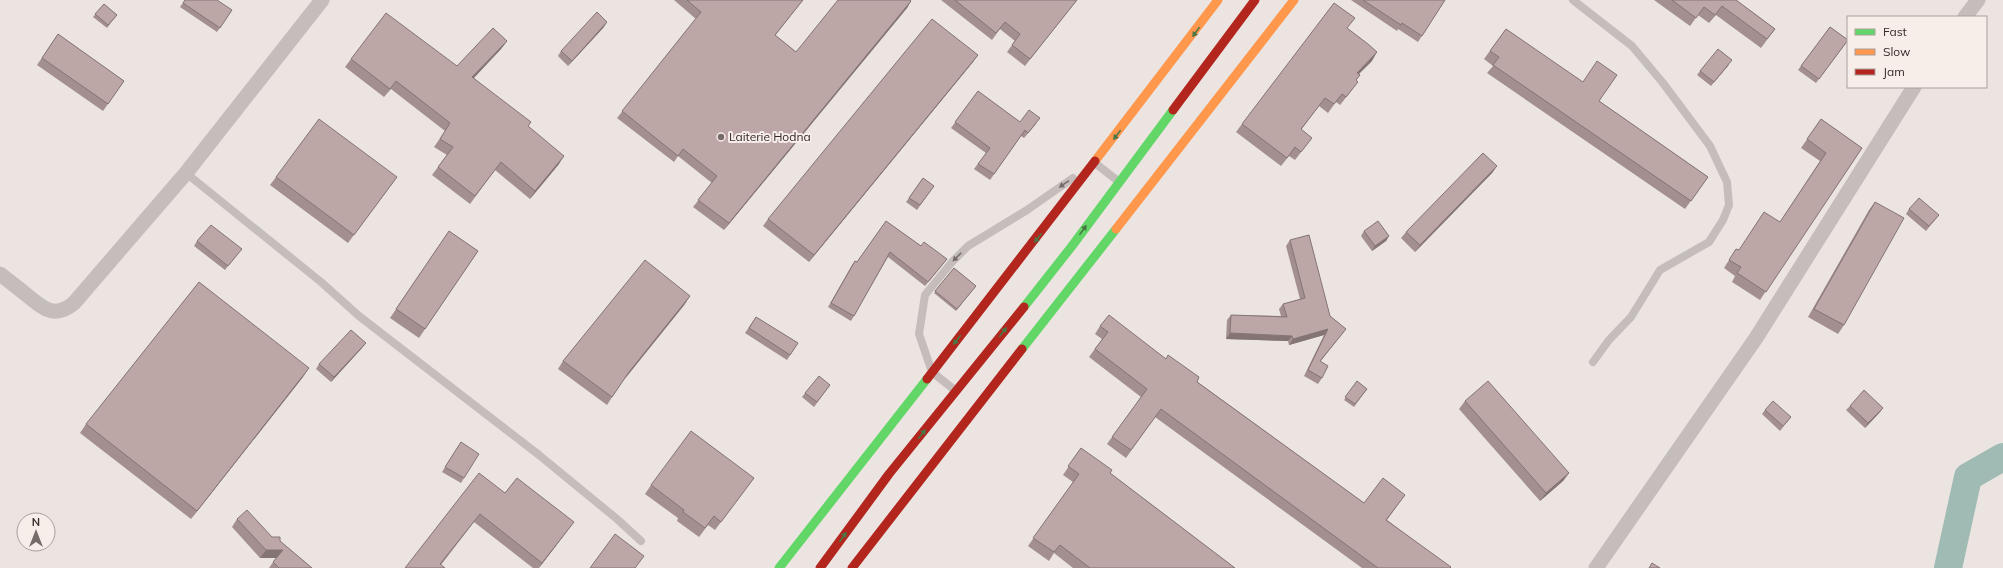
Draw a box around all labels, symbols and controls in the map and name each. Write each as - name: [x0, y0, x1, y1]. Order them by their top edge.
- legend: [1847, 16, 1987, 88]
- text: Fast: [1883, 24, 1907, 39]
- one-way arrow: [1192, 26, 1200, 37]
- text: Slow: [1883, 44, 1911, 59]
- text: Jam: [1883, 64, 1905, 79]
- place label: Laiterie Hodna: [729, 129, 811, 144]
- one-way arrow: [1113, 130, 1121, 140]
- marker: Laiterie Hodna: [716, 132, 726, 142]
- one-way arrow: [1059, 180, 1069, 188]
- one-way arrow: [1079, 224, 1087, 235]
- one-way arrow: [1033, 233, 1042, 244]
- one-way arrow: [952, 252, 962, 262]
- one-way arrow: [999, 327, 1007, 337]
- one-way arrow: [953, 335, 962, 346]
- one-way arrow: [918, 428, 927, 439]
- north arrow: [16, 512, 56, 552]
- text: N: [32, 515, 40, 529]
- one-way arrow: [839, 531, 847, 542]

